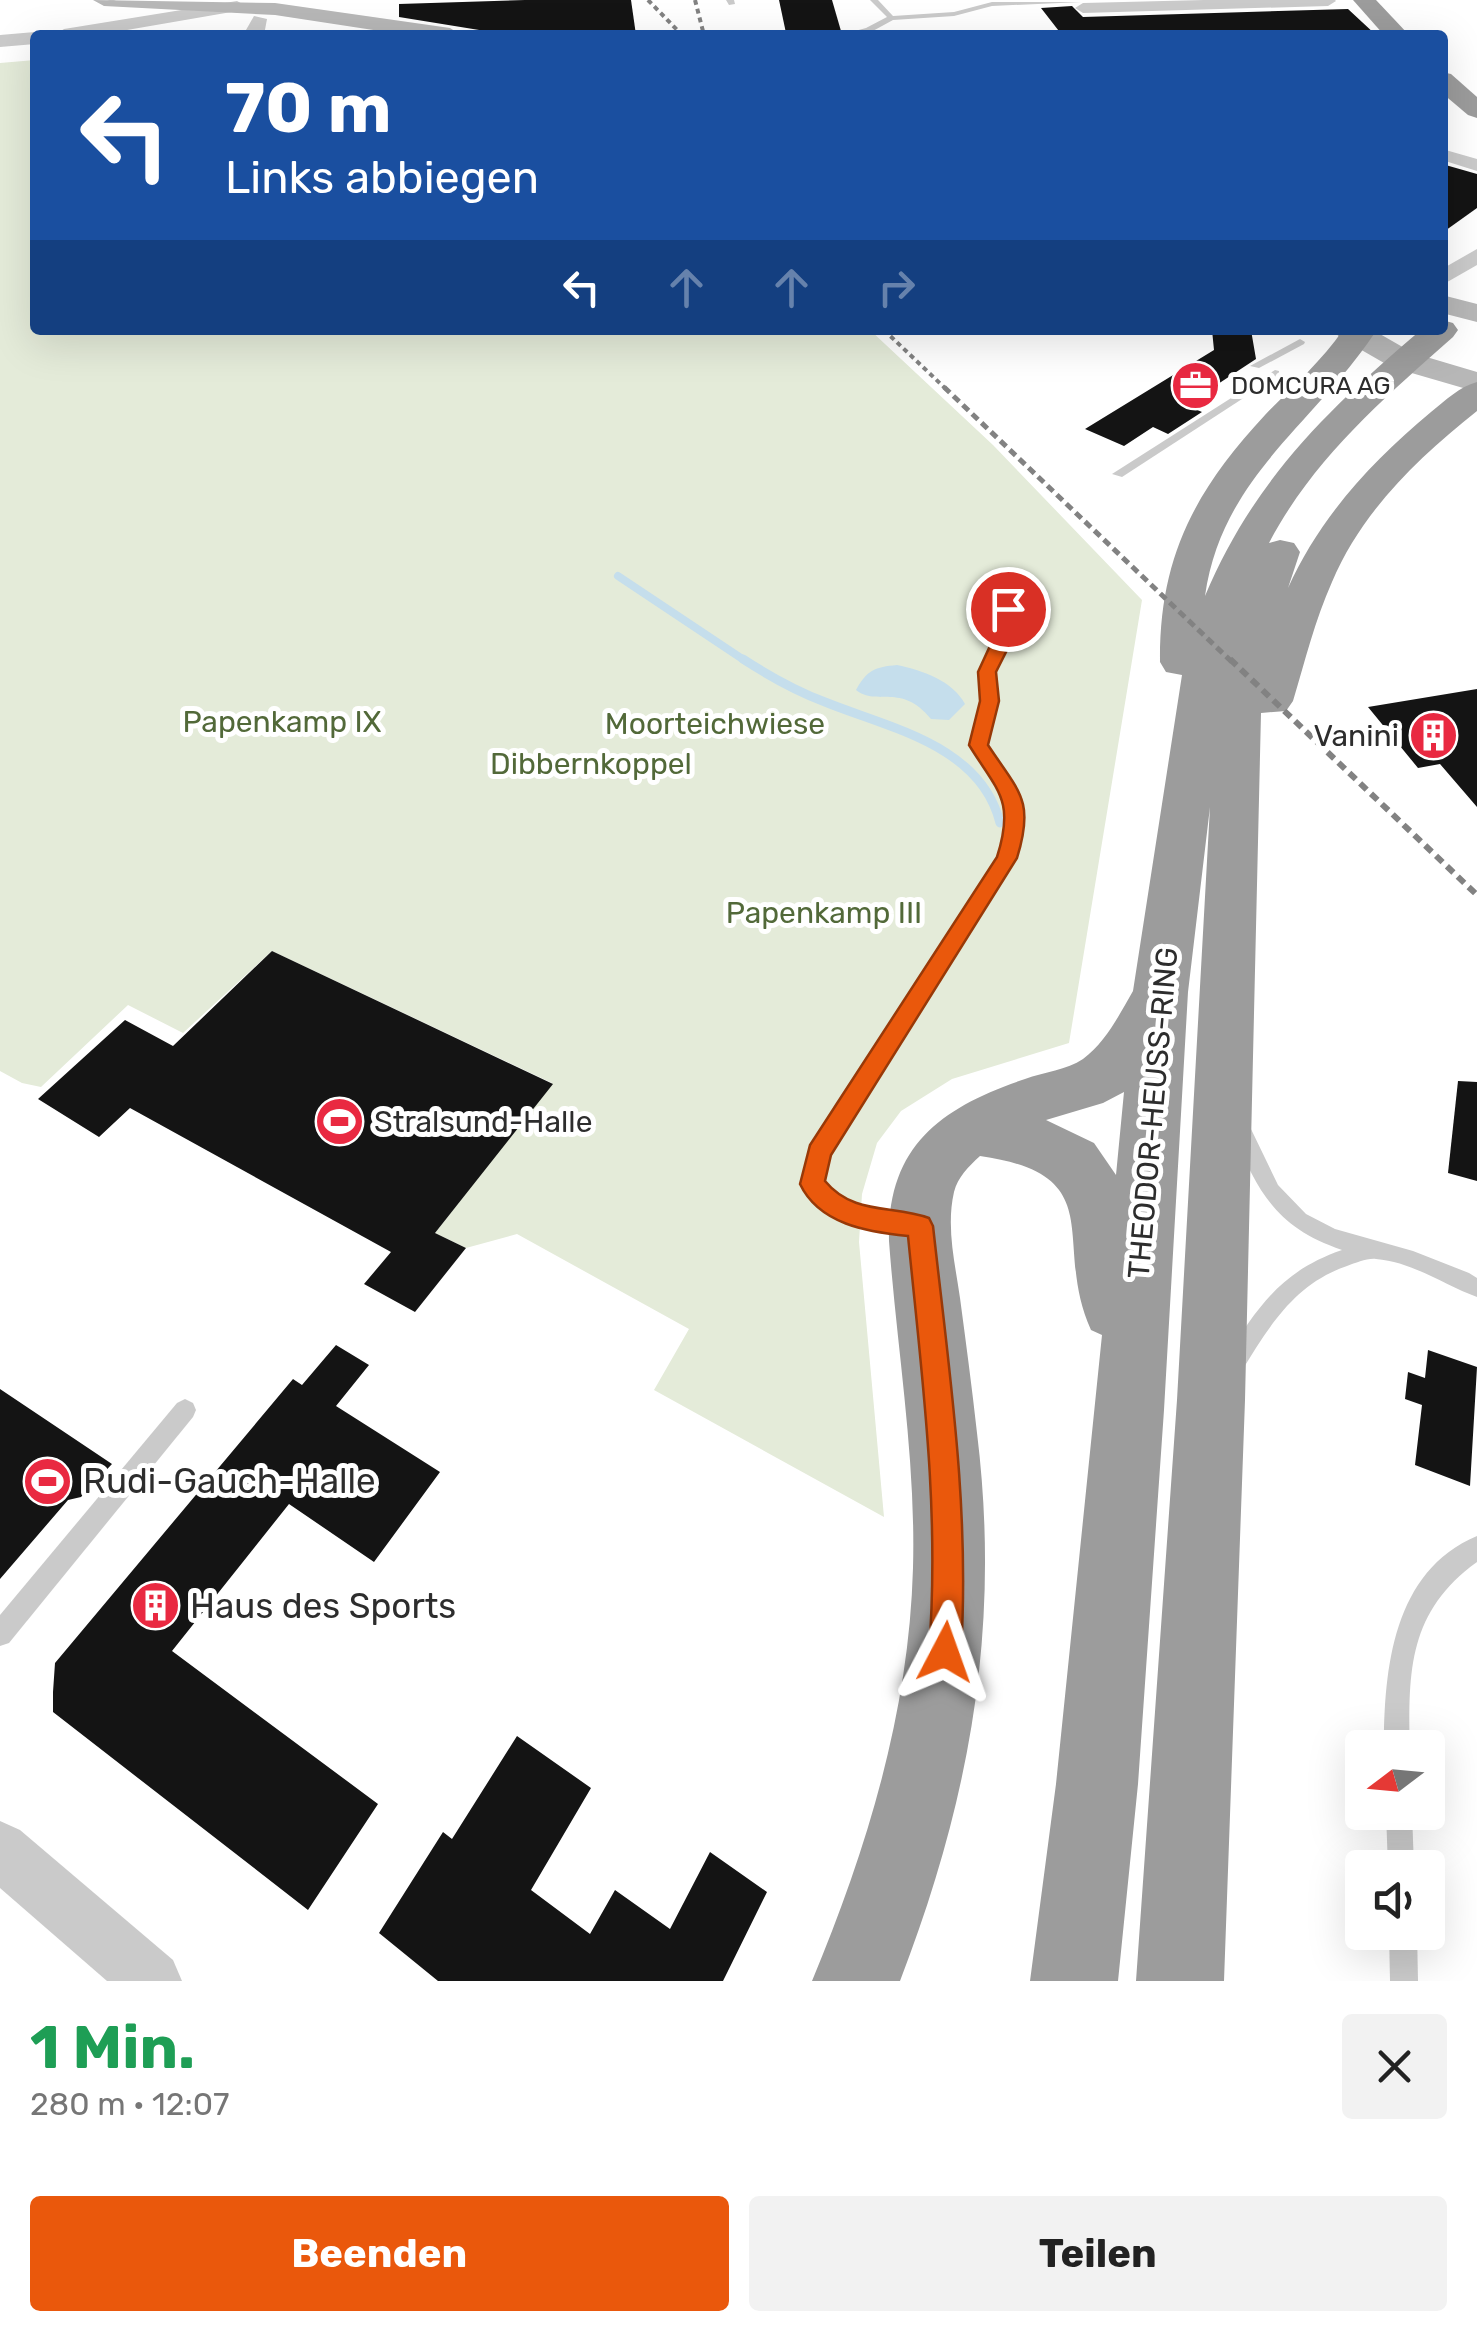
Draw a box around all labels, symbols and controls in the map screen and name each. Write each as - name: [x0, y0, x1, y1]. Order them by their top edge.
- text: 70 m: [225, 67, 392, 150]
- icon: left: [60, 70, 190, 200]
- text: Links abbiegen: [225, 151, 539, 204]
- icon: left: [554, 260, 609, 315]
- icon: ahead: [659, 260, 714, 315]
- icon: ahead: [764, 260, 819, 315]
- icon: right: [869, 260, 924, 315]
- office icon: DOMCURA AG: [1170, 359, 1222, 411]
- place label: DOMCURA AG: [1231, 371, 1391, 400]
- pin: [966, 567, 1051, 652]
- icon: arrive: [981, 582, 1036, 637]
- park label: Papenkamp IX: [182, 704, 382, 740]
- park label: Moorteichwiese: [605, 706, 825, 742]
- building icon: Vanini: [1408, 710, 1460, 762]
- place label: Vanini: [1314, 718, 1399, 754]
- park label: Dibbernkoppel: [490, 746, 692, 782]
- park label: Papenkamp III: [726, 895, 922, 931]
- street label: THEODOR-HEUSS-RING: [1121, 946, 1185, 1280]
- sports icon: Stralsund-Halle: [313, 1096, 365, 1148]
- place label: Stralsund-Halle: [374, 1104, 592, 1140]
- sports icon: Rudi-Gauch-Halle: [22, 1455, 74, 1507]
- place label: Rudi-Gauch-Halle: [83, 1460, 376, 1502]
- building icon: Haus des Sports: [129, 1580, 181, 1632]
- place label: Haus des Sports: [190, 1585, 456, 1627]
- position arrow: [893, 1600, 997, 1704]
- north arrow: [1345, 1730, 1445, 1830]
- map controls: [1345, 1730, 1445, 1950]
- button: sound: [1345, 1850, 1445, 1950]
- text: 1 Min.: [30, 2012, 195, 2083]
- button: close: [1342, 2014, 1447, 2119]
- text: 280 m · 12:07: [30, 2085, 229, 2123]
- button: Beenden: [30, 2196, 729, 2311]
- button: Teilen: [749, 2196, 1447, 2311]

